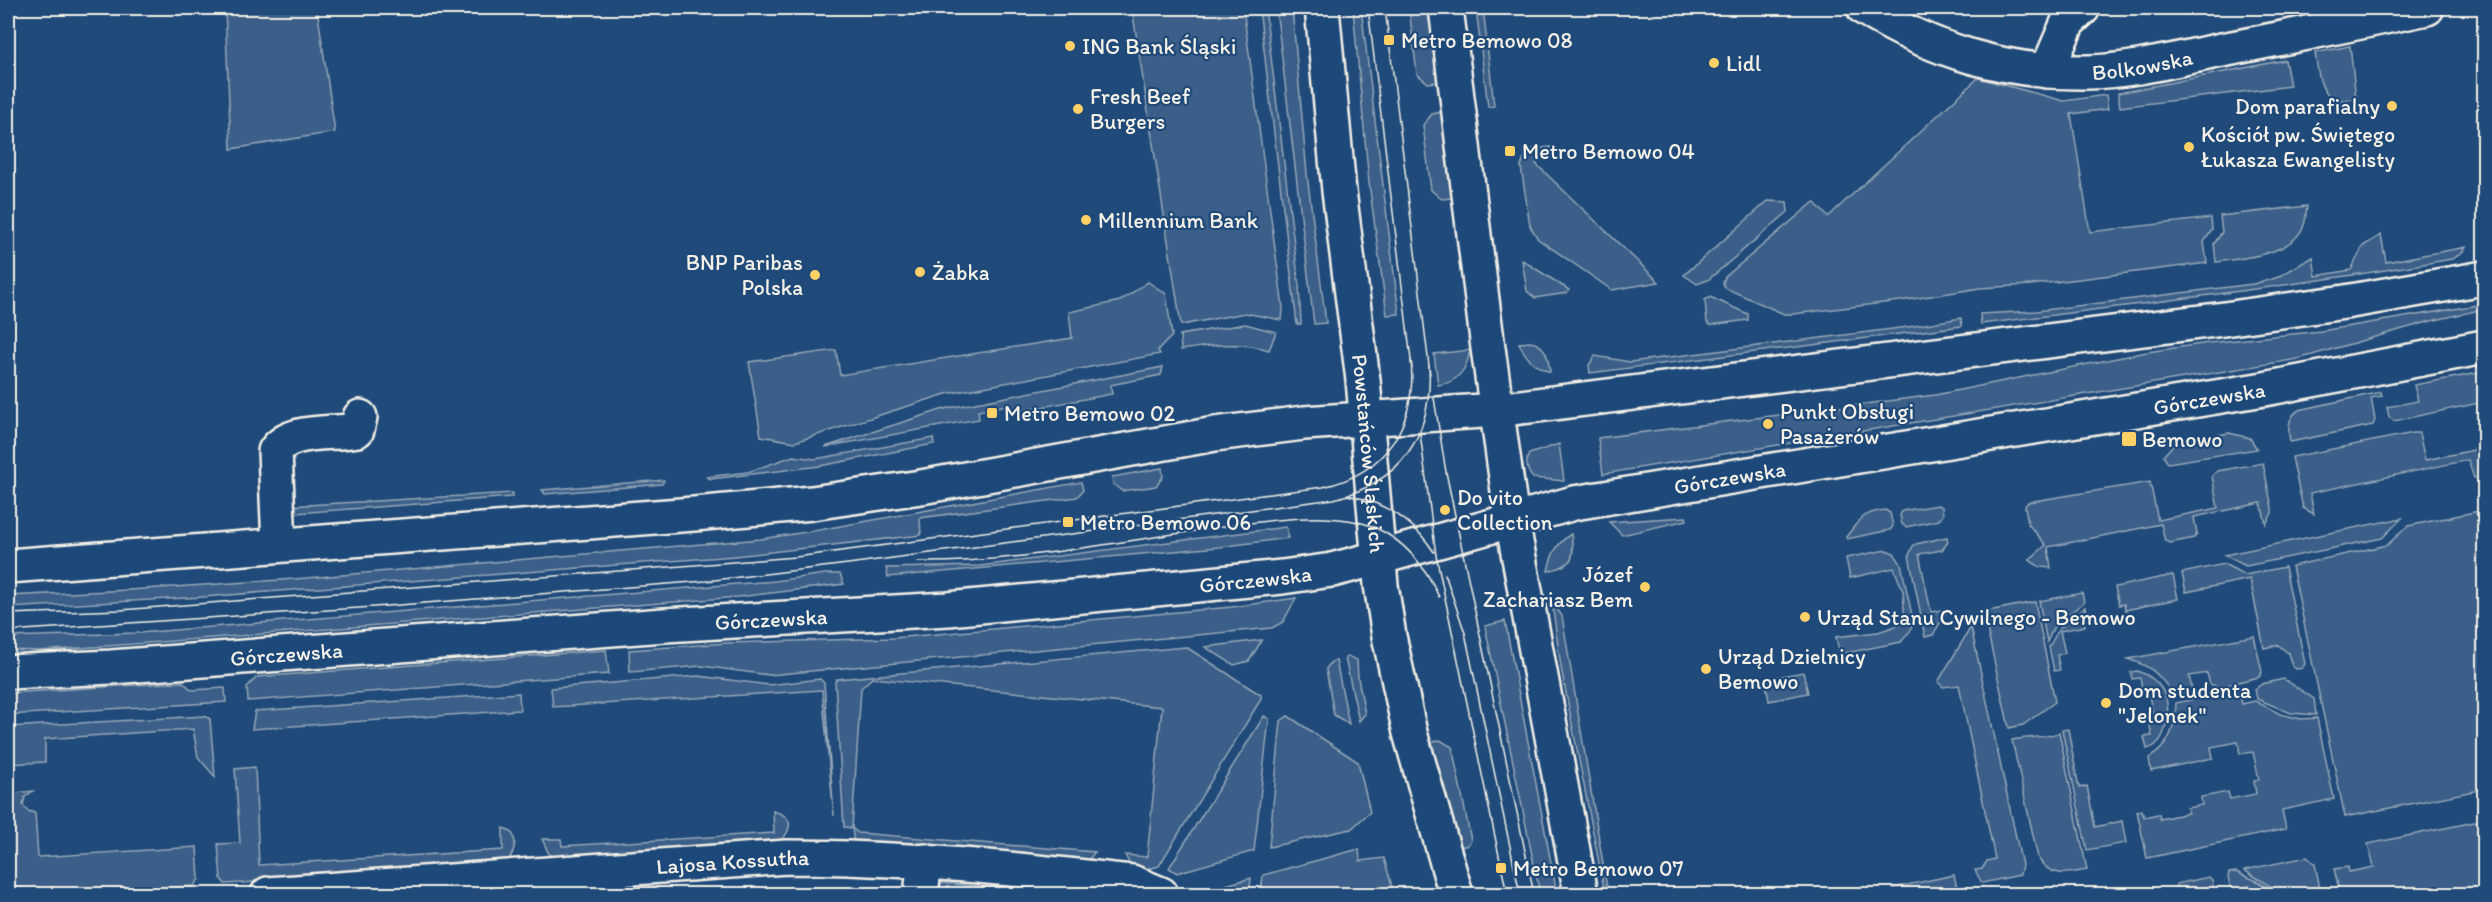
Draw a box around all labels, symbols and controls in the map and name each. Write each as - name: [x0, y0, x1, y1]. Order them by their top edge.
- place label: Metro Bemowo 08: [1401, 27, 1573, 54]
- place label: ING Bank Śląski: [1082, 33, 1236, 60]
- marker: Metro Bemowo 08: [1382, 33, 1396, 47]
- marker: ING Bank Śląski: [1063, 39, 1077, 53]
- street label: Bolkowska: [2091, 43, 2196, 86]
- place label: Lidl: [1726, 50, 1761, 77]
- marker: Lidl: [1707, 56, 1721, 70]
- place label: Fresh Beef Burgers: [1090, 83, 1191, 135]
- place label: Dom parafialny: [2235, 93, 2381, 120]
- marker: Dom parafialny: [2385, 99, 2399, 113]
- marker: Fresh Beef Burgers: [1071, 102, 1085, 116]
- place label: Kościół pw. Świętego Łukasza Ewangelisty: [2201, 121, 2396, 173]
- place label: Metro Bemowo 04: [1522, 138, 1695, 165]
- marker: Kościół pw. Świętego Łukasza Ewangelisty: [2182, 140, 2196, 154]
- marker: Metro Bemowo 04: [1503, 144, 1517, 158]
- place label: Millennium Bank: [1098, 207, 1259, 234]
- marker: Millennium Bank: [1079, 213, 1093, 227]
- place label: BNP Paribas Polska: [686, 249, 803, 301]
- place label: Żabka: [932, 259, 990, 286]
- marker: Żabka: [913, 265, 927, 279]
- marker: BNP Paribas Polska: [808, 268, 822, 282]
- street label: Powstańców Śląskich: [1346, 352, 1391, 554]
- street label: Górczewska: [2151, 376, 2267, 421]
- place label: Punkt Obsługi Pasażerów: [1780, 398, 1914, 450]
- place label: Metro Bemowo 02: [1004, 400, 1175, 427]
- marker: Metro Bemowo 02: [985, 406, 999, 420]
- marker: Punkt Obsługi Pasażerów: [1761, 417, 1775, 431]
- place label: Bemowo: [2142, 426, 2223, 453]
- marker: Bemowo: [2120, 430, 2138, 448]
- street label: Górczewska: [1672, 455, 1788, 500]
- place label: Do vito Collection: [1457, 484, 1553, 536]
- marker: Do vito Collection: [1438, 503, 1452, 517]
- place label: Metro Bemowo 06: [1080, 509, 1251, 536]
- marker: Metro Bemowo 06: [1061, 515, 1075, 529]
- street label: Górczewska: [1198, 560, 1314, 599]
- place label: Józef Zachariasz Bem: [1483, 561, 1633, 613]
- marker: Józef Zachariasz Bem: [1638, 580, 1652, 594]
- street label: Górczewska: [714, 603, 828, 636]
- place label: Urząd Stanu Cywilnego - Bemowo: [1817, 604, 2136, 631]
- marker: Urząd Stanu Cywilnego - Bemowo: [1798, 610, 1812, 624]
- street label: Górczewska: [229, 636, 344, 672]
- place label: Urząd Dzielnicy Bemowo: [1718, 643, 1866, 695]
- marker: Urząd Dzielnicy Bemowo: [1699, 662, 1713, 676]
- place label: Dom studenta "Jelonek": [2118, 677, 2252, 729]
- marker: Dom studenta "Jelonek": [2099, 696, 2113, 710]
- street label: Lajosa Kossutha: [655, 844, 810, 880]
- place label: Metro Bemowo 07: [1513, 855, 1683, 882]
- marker: Metro Bemowo 07: [1494, 861, 1508, 875]

